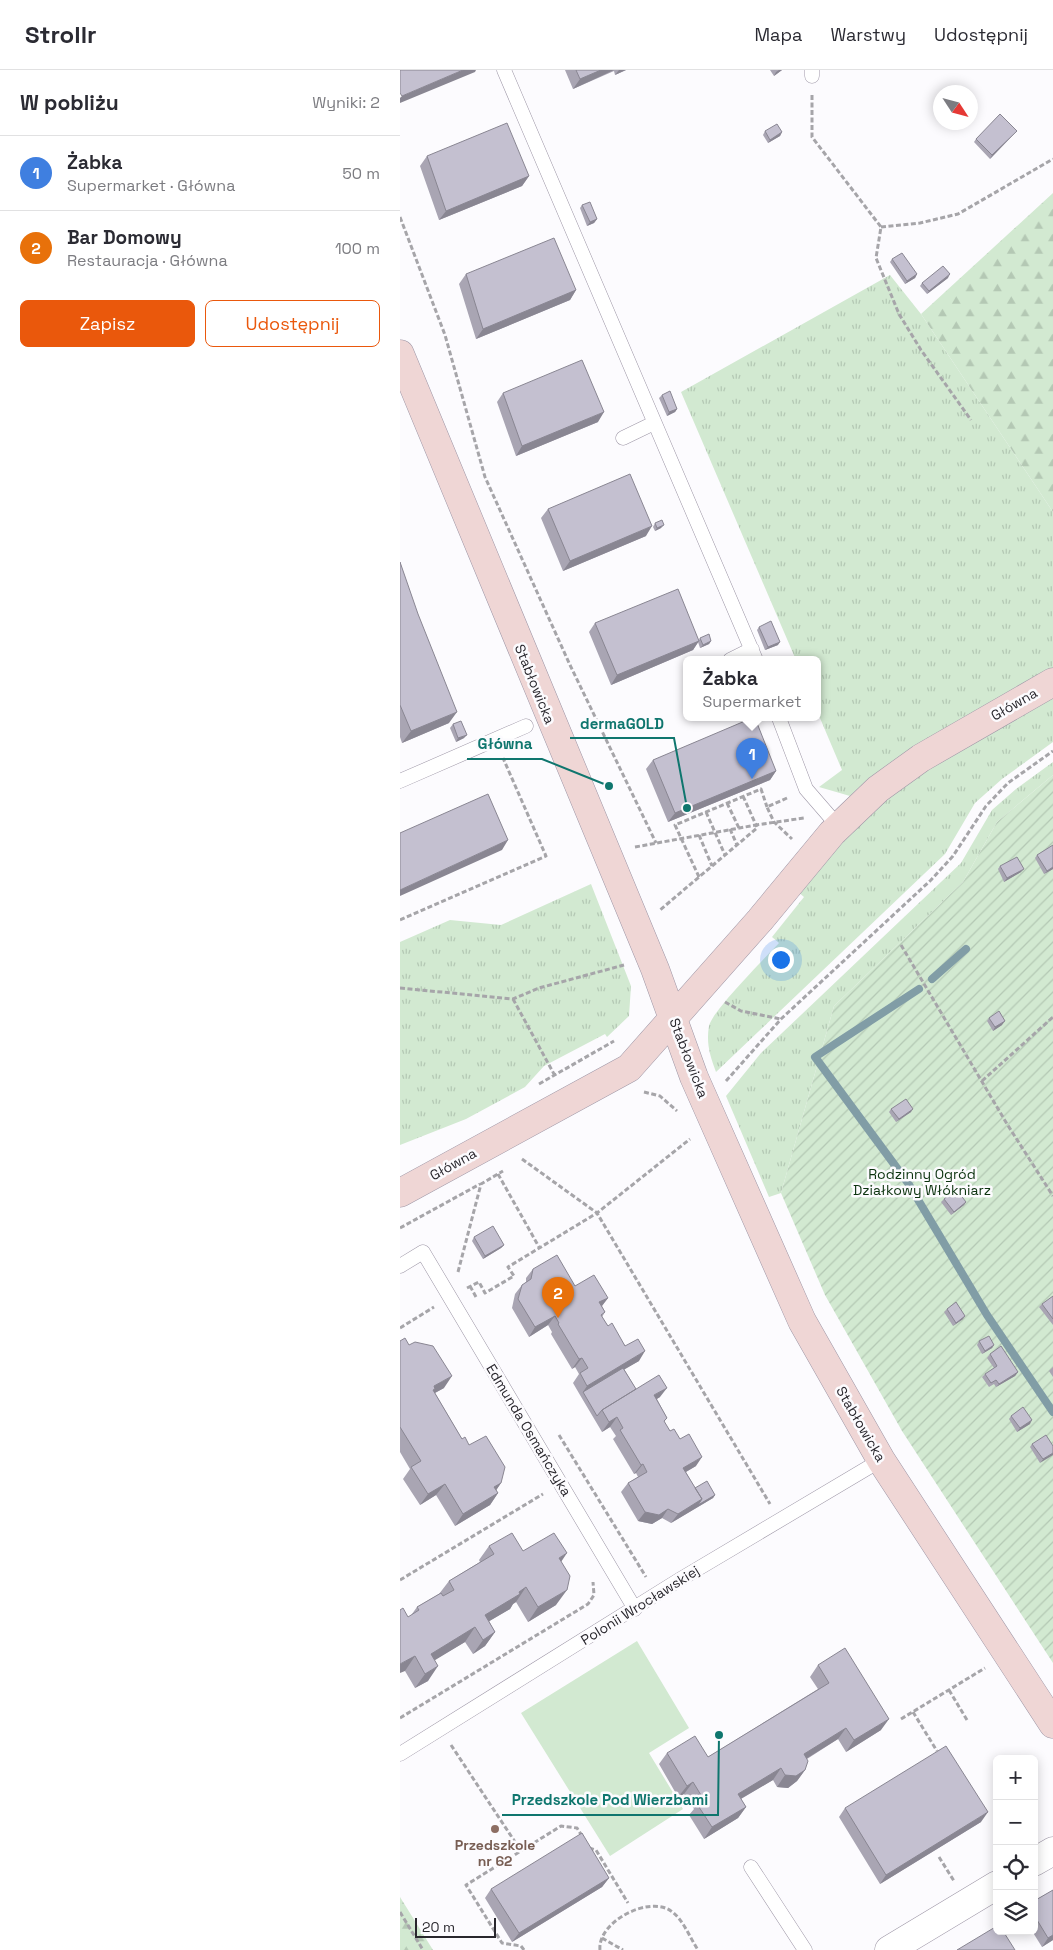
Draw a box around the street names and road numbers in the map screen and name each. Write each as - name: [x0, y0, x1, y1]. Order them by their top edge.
- street label: Stabłowicka: [511, 642, 559, 726]
- street label: Główna: [988, 684, 1040, 724]
- street label: Stabłowicka: [666, 1015, 712, 1101]
- street label: Główna: [426, 1144, 480, 1184]
- street label: Edmunda Osmańczyka: [482, 1360, 576, 1500]
- street label: Stabłowicka: [832, 1383, 890, 1465]
- street label: Polonii Wrocławskiej: [577, 1561, 703, 1649]

